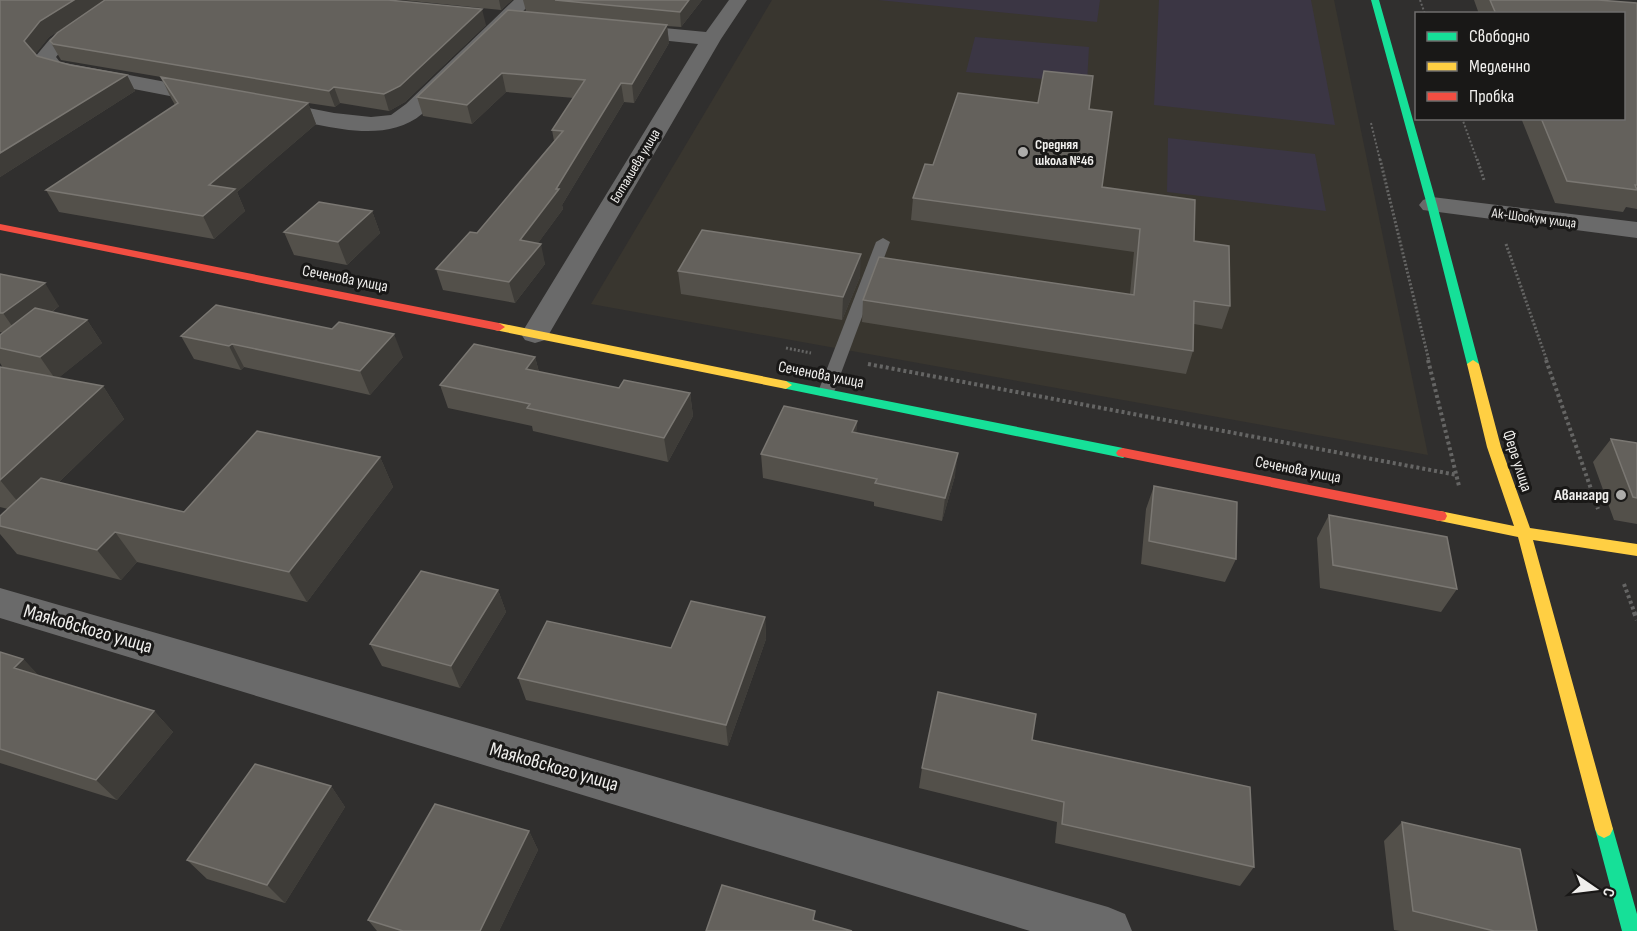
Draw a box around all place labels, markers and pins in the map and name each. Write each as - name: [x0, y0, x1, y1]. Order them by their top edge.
- place label: Средняя школа №46: [1035, 136, 1094, 169]
- marker: Средняя школа №46: [1016, 145, 1030, 159]
- place label: Авангард: [1553, 486, 1609, 505]
- marker: Авангард: [1614, 488, 1628, 502]

